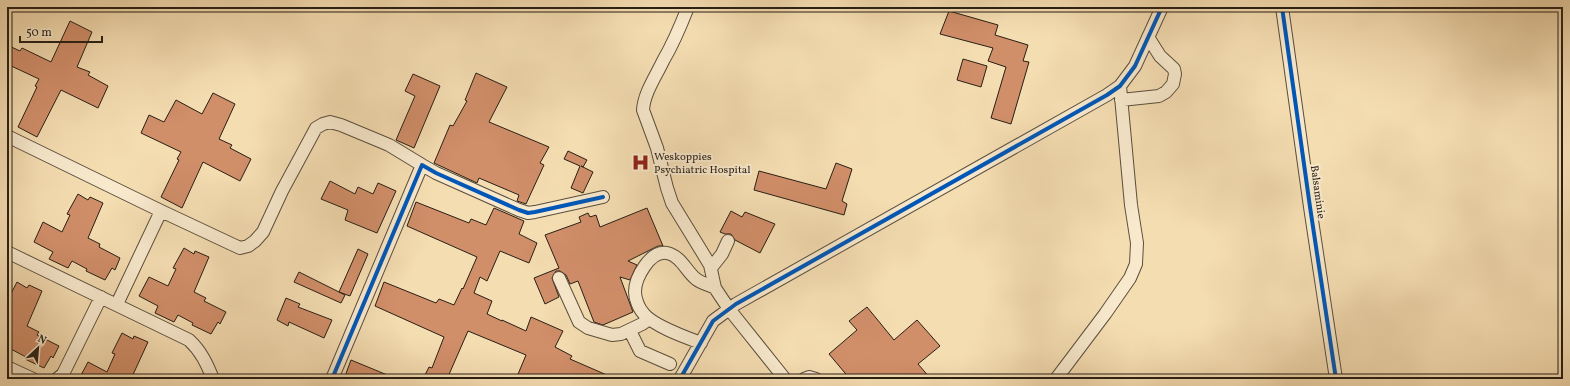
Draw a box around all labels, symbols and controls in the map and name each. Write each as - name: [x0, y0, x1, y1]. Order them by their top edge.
- scale bar: [20, 18, 102, 44]
- text: 50 m: [26, 25, 52, 41]
- place label: Weskoppies Psychiatric Hospital: [654, 150, 751, 178]
- hospital icon: Weskoppies Psychiatric Hospital: [631, 153, 651, 173]
- street label: Balsaminie: [1306, 164, 1328, 220]
- north arrow: [18, 328, 58, 368]
- text: N: [35, 332, 49, 349]

